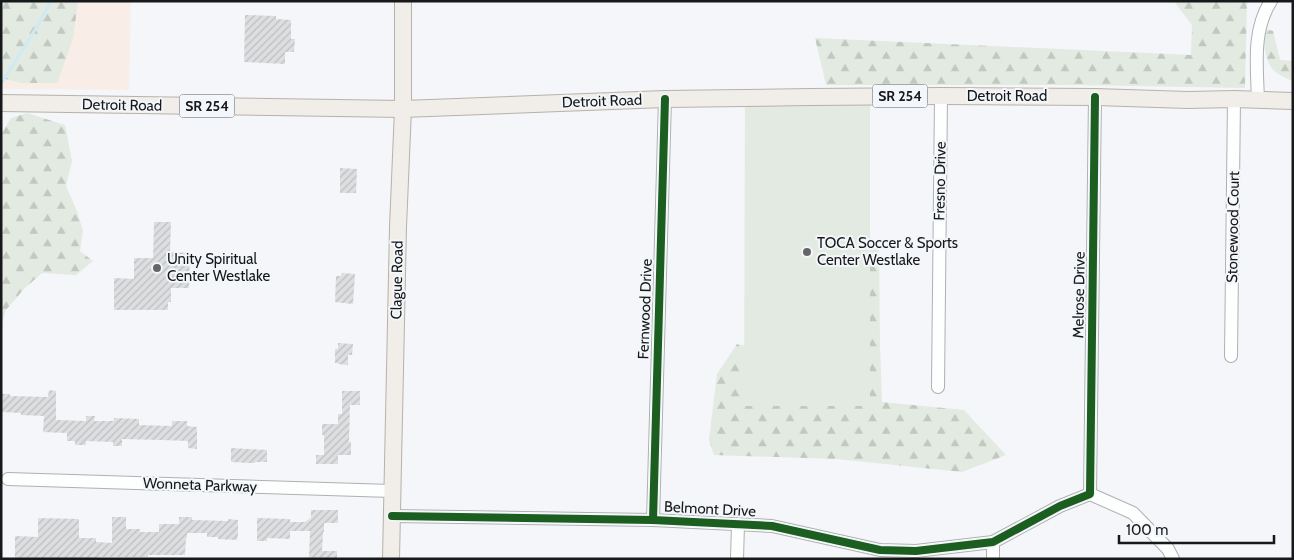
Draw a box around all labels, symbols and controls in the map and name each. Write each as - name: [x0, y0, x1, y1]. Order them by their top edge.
- road number: SR 254: [872, 84, 928, 108]
- street label: Detroit Road: [967, 87, 1047, 105]
- street label: Detroit Road: [561, 91, 643, 111]
- road number: SR 254: [180, 94, 234, 118]
- street label: Detroit Road: [82, 95, 162, 115]
- street label: Fresno Drive: [930, 141, 950, 221]
- street label: Stonewood Court: [1223, 171, 1243, 283]
- place label: TOCA Soccer & Sports Center Westlake: [817, 234, 958, 269]
- street label: Clague Road: [387, 240, 407, 320]
- marker: TOCA Soccer & Sports Center Westlake: [801, 246, 813, 258]
- place label: Unity Spiritual Center Westlake: [167, 250, 270, 285]
- street label: Melrose Drive: [1069, 251, 1089, 339]
- street label: Fernwood Drive: [634, 258, 656, 360]
- marker: Unity Spiritual Center Westlake: [151, 262, 163, 274]
- street label: Wonneta Parkway: [143, 474, 258, 496]
- street label: Belmont Drive: [664, 498, 757, 520]
- scale bar: [1119, 512, 1274, 544]
- text: 100 m: [1126, 521, 1168, 539]

